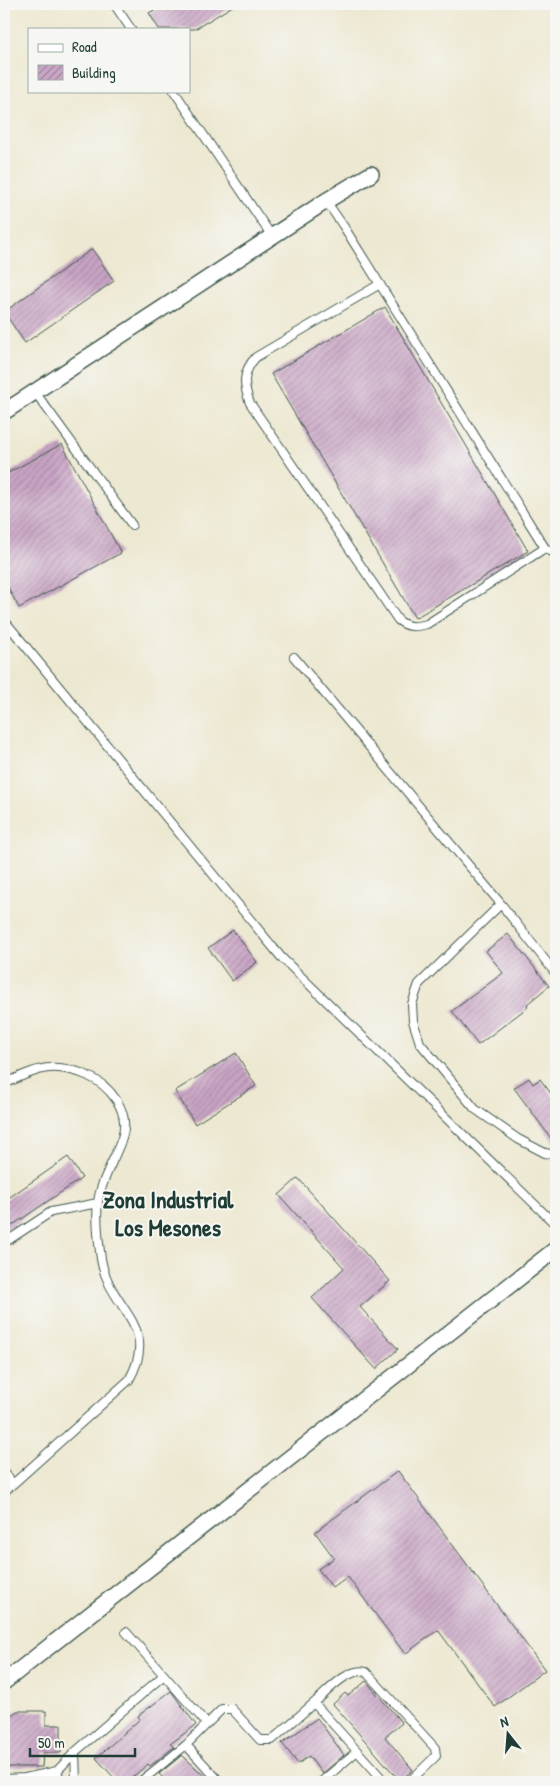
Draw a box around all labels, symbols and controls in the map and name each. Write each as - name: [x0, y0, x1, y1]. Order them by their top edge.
- legend: [28, 28, 190, 92]
- text: Road: [72, 36, 97, 57]
- text: Building: [72, 62, 116, 83]
- district label: Zona Industrial Los Mesones: [103, 1183, 234, 1243]
- north arrow: [482, 1708, 532, 1758]
- text: N: [498, 1711, 511, 1731]
- scale bar: [30, 1726, 135, 1758]
- text: 50 m: [38, 1732, 65, 1753]

